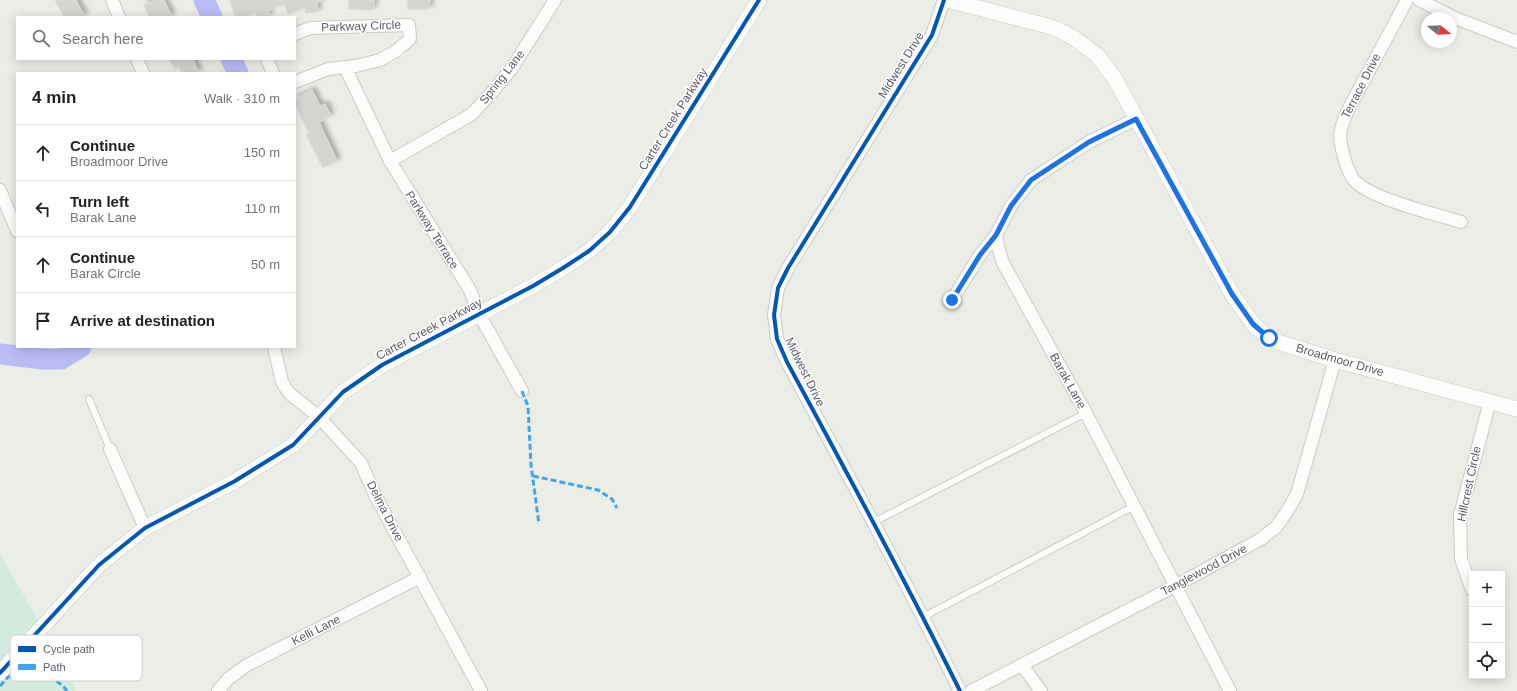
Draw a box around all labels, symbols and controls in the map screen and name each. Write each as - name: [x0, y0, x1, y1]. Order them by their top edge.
- north arrow: [1421, 12, 1457, 48]
- search box: [16, 16, 296, 60]
- street label: Parkway Circle: [321, 18, 402, 34]
- icon: search: [30, 27, 52, 49]
- street label: Midwest Drive: [875, 29, 927, 101]
- text: Search here: [62, 30, 144, 47]
- street label: Spring Lane: [477, 47, 528, 107]
- street label: Terrace Drive: [1339, 51, 1384, 121]
- street label: Carter Creek Parkway: [636, 65, 710, 173]
- text: 4 min: [32, 88, 76, 107]
- text: Walk · 310 m: [204, 91, 280, 106]
- text: Continue: [70, 137, 135, 154]
- icon: ahead: [32, 142, 54, 164]
- text: 150 m: [244, 145, 280, 160]
- text: Broadmoor Drive: [70, 154, 168, 169]
- street label: Parkway Terrace: [402, 188, 462, 272]
- text: Turn left: [70, 193, 129, 210]
- icon: left: [32, 198, 54, 220]
- text: 110 m: [245, 201, 280, 216]
- text: Barak Lane: [70, 210, 137, 225]
- text: Continue: [70, 249, 135, 266]
- icon: ahead: [32, 254, 54, 276]
- text: 50 m: [251, 257, 280, 272]
- text: Barak Circle: [70, 266, 141, 281]
- route end: [943, 291, 961, 309]
- street label: Carter Creek Parkway: [374, 295, 484, 363]
- icon: arrive: [32, 310, 54, 332]
- text: Arrive at destination: [70, 312, 215, 329]
- route start: [1260, 329, 1278, 347]
- street label: Midwest Drive: [782, 335, 828, 409]
- street label: Broadmoor Drive: [1294, 341, 1386, 379]
- street label: Barak Lane: [1047, 351, 1089, 412]
- street label: Hillcrest Circle: [1454, 445, 1484, 523]
- street label: Delma Drive: [364, 478, 406, 544]
- street label: Tanglewood Drive: [1159, 541, 1250, 599]
- map controls: [1469, 571, 1505, 679]
- button: +: [1469, 571, 1505, 607]
- button: −: [1469, 607, 1505, 643]
- street label: Kelli Lane: [289, 612, 343, 648]
- legend: [10, 635, 142, 681]
- text: Cycle path: [43, 643, 95, 655]
- button: locate: [1469, 643, 1505, 679]
- text: Path: [43, 661, 66, 673]

